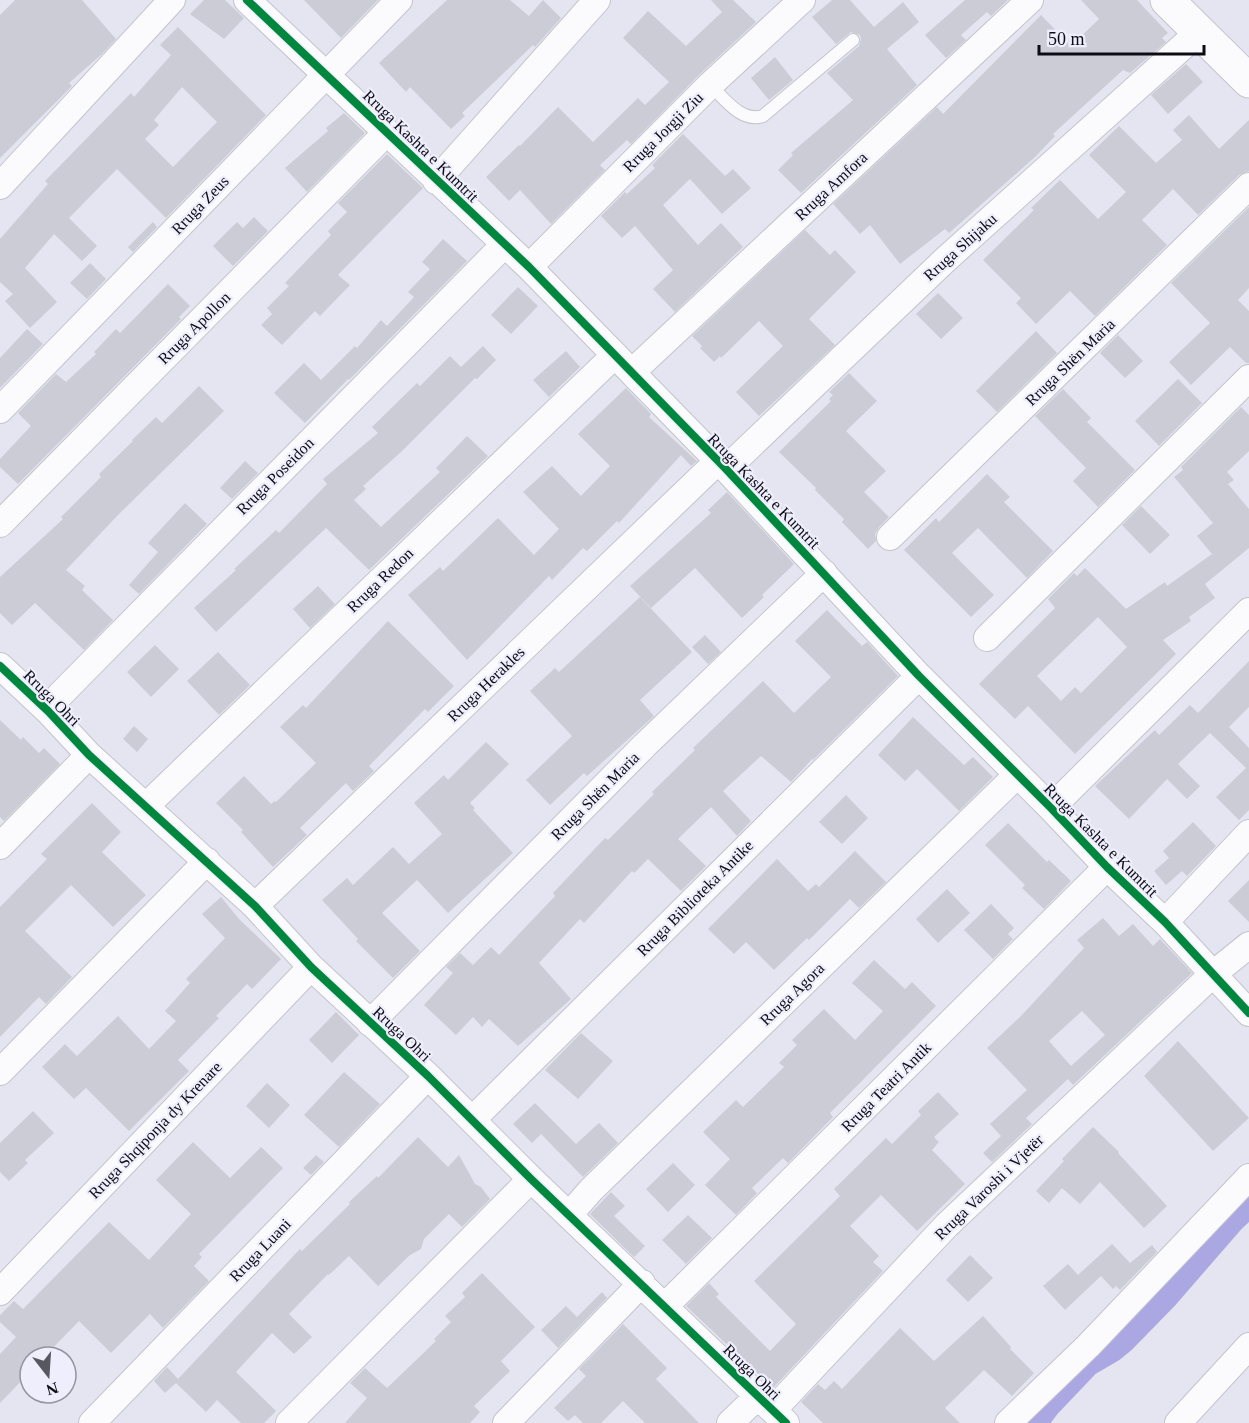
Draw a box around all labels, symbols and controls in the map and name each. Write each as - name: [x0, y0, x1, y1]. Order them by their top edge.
- scale bar: [1039, 18, 1204, 56]
- text: 50 m: [1048, 29, 1085, 49]
- street label: Rruga Kashta e Kumtrit: [359, 87, 482, 206]
- street label: Rruga Jorgji Ziu: [620, 89, 707, 176]
- street label: Rruga Amfora: [792, 148, 871, 224]
- street label: Rruga Zeus: [168, 172, 233, 238]
- street label: Rruga Shijaku: [920, 210, 1001, 285]
- street label: Rruga Apollon: [155, 289, 234, 368]
- street label: Rruga Shën Maria: [1022, 315, 1119, 410]
- street label: Rruga Kashta e Kumtrit: [704, 430, 824, 553]
- street label: Rruga Poseidon: [233, 434, 318, 519]
- street label: Rruga Redon: [344, 544, 417, 616]
- street label: Rruga Herakles: [444, 643, 529, 726]
- street label: Rruga Ohri: [20, 666, 84, 731]
- street label: Rruga Shën Maria: [548, 749, 643, 844]
- street label: Rruga Kashta e Kumtrit: [1040, 780, 1162, 901]
- street label: Rruga Biblioteka Antike: [634, 837, 757, 960]
- street label: Rruga Agora: [757, 959, 828, 1029]
- street label: Rruga Ohri: [369, 1003, 435, 1066]
- street label: Rruga Teatri Antik: [838, 1039, 935, 1136]
- street label: Rruga Shqiponja dy Krenare: [85, 1058, 226, 1203]
- street label: Rruga Varoshi i Vjetër: [931, 1130, 1048, 1244]
- street label: Rruga Luani: [226, 1215, 295, 1286]
- street label: Rruga Ohri: [719, 1341, 784, 1404]
- north arrow: [18, 1345, 78, 1405]
- text: N: [44, 1379, 60, 1399]

